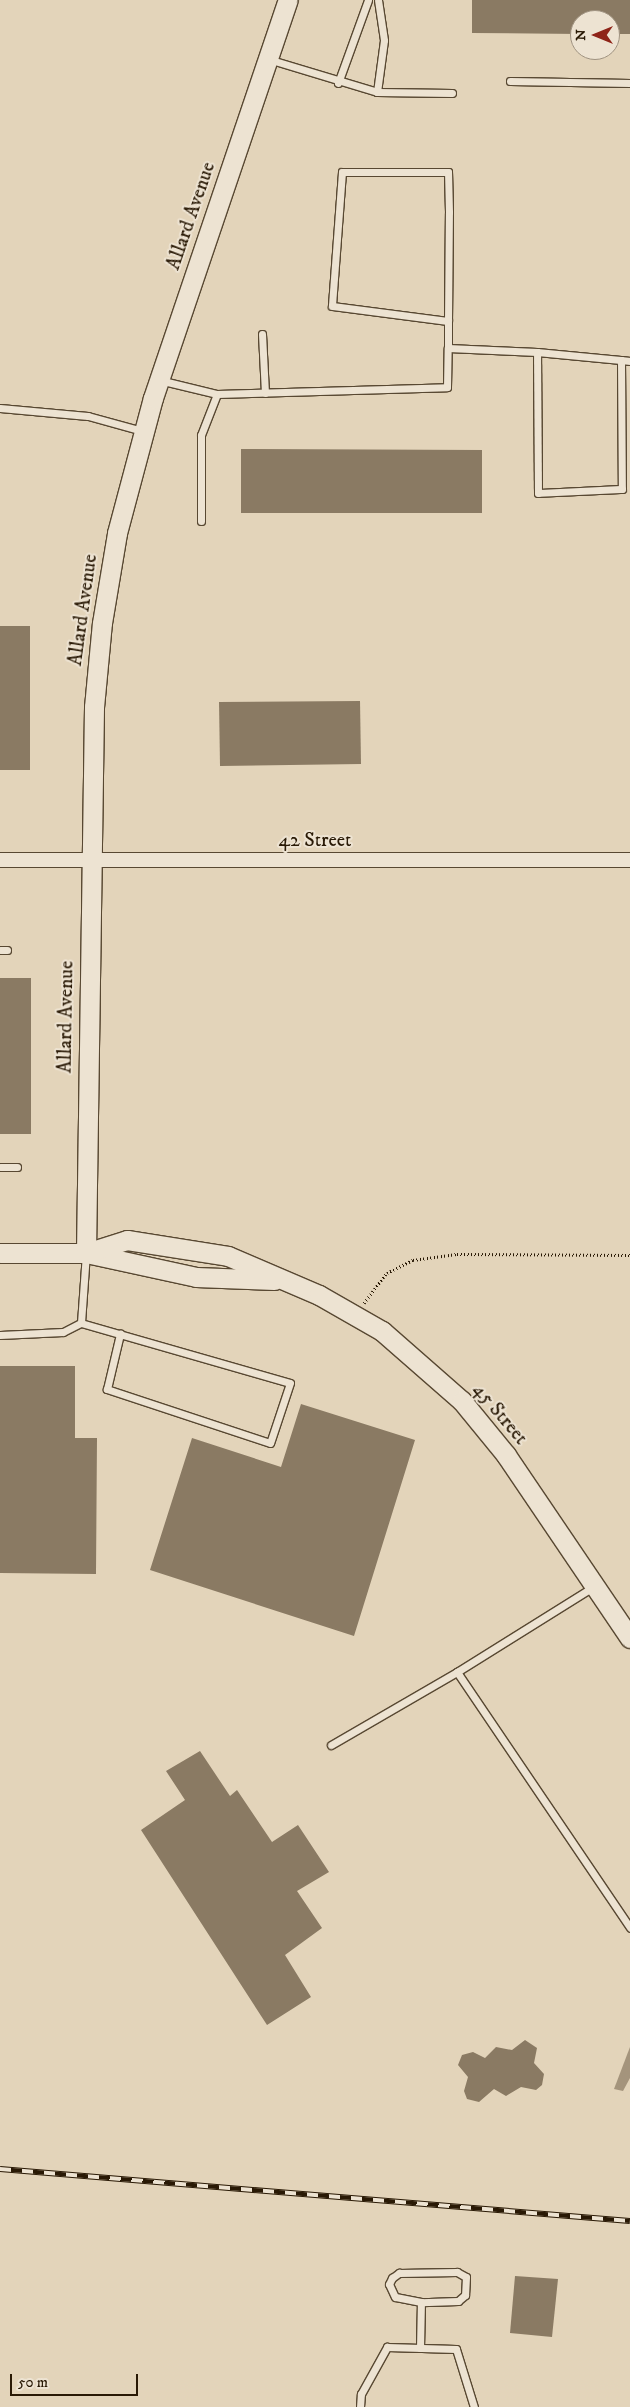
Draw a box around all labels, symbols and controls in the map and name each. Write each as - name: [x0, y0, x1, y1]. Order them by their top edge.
- north arrow: [570, 10, 620, 60]
- text: N: [572, 29, 590, 41]
- street label: Allard Avenue: [161, 159, 221, 273]
- street label: Allard Avenue: [63, 553, 103, 667]
- street label: 42 Street: [279, 828, 351, 852]
- street label: Allard Avenue: [53, 961, 79, 1073]
- street label: 45 Street: [467, 1378, 533, 1450]
- scale bar: [12, 2364, 140, 2396]
- text: 50 m: [18, 2373, 48, 2392]

